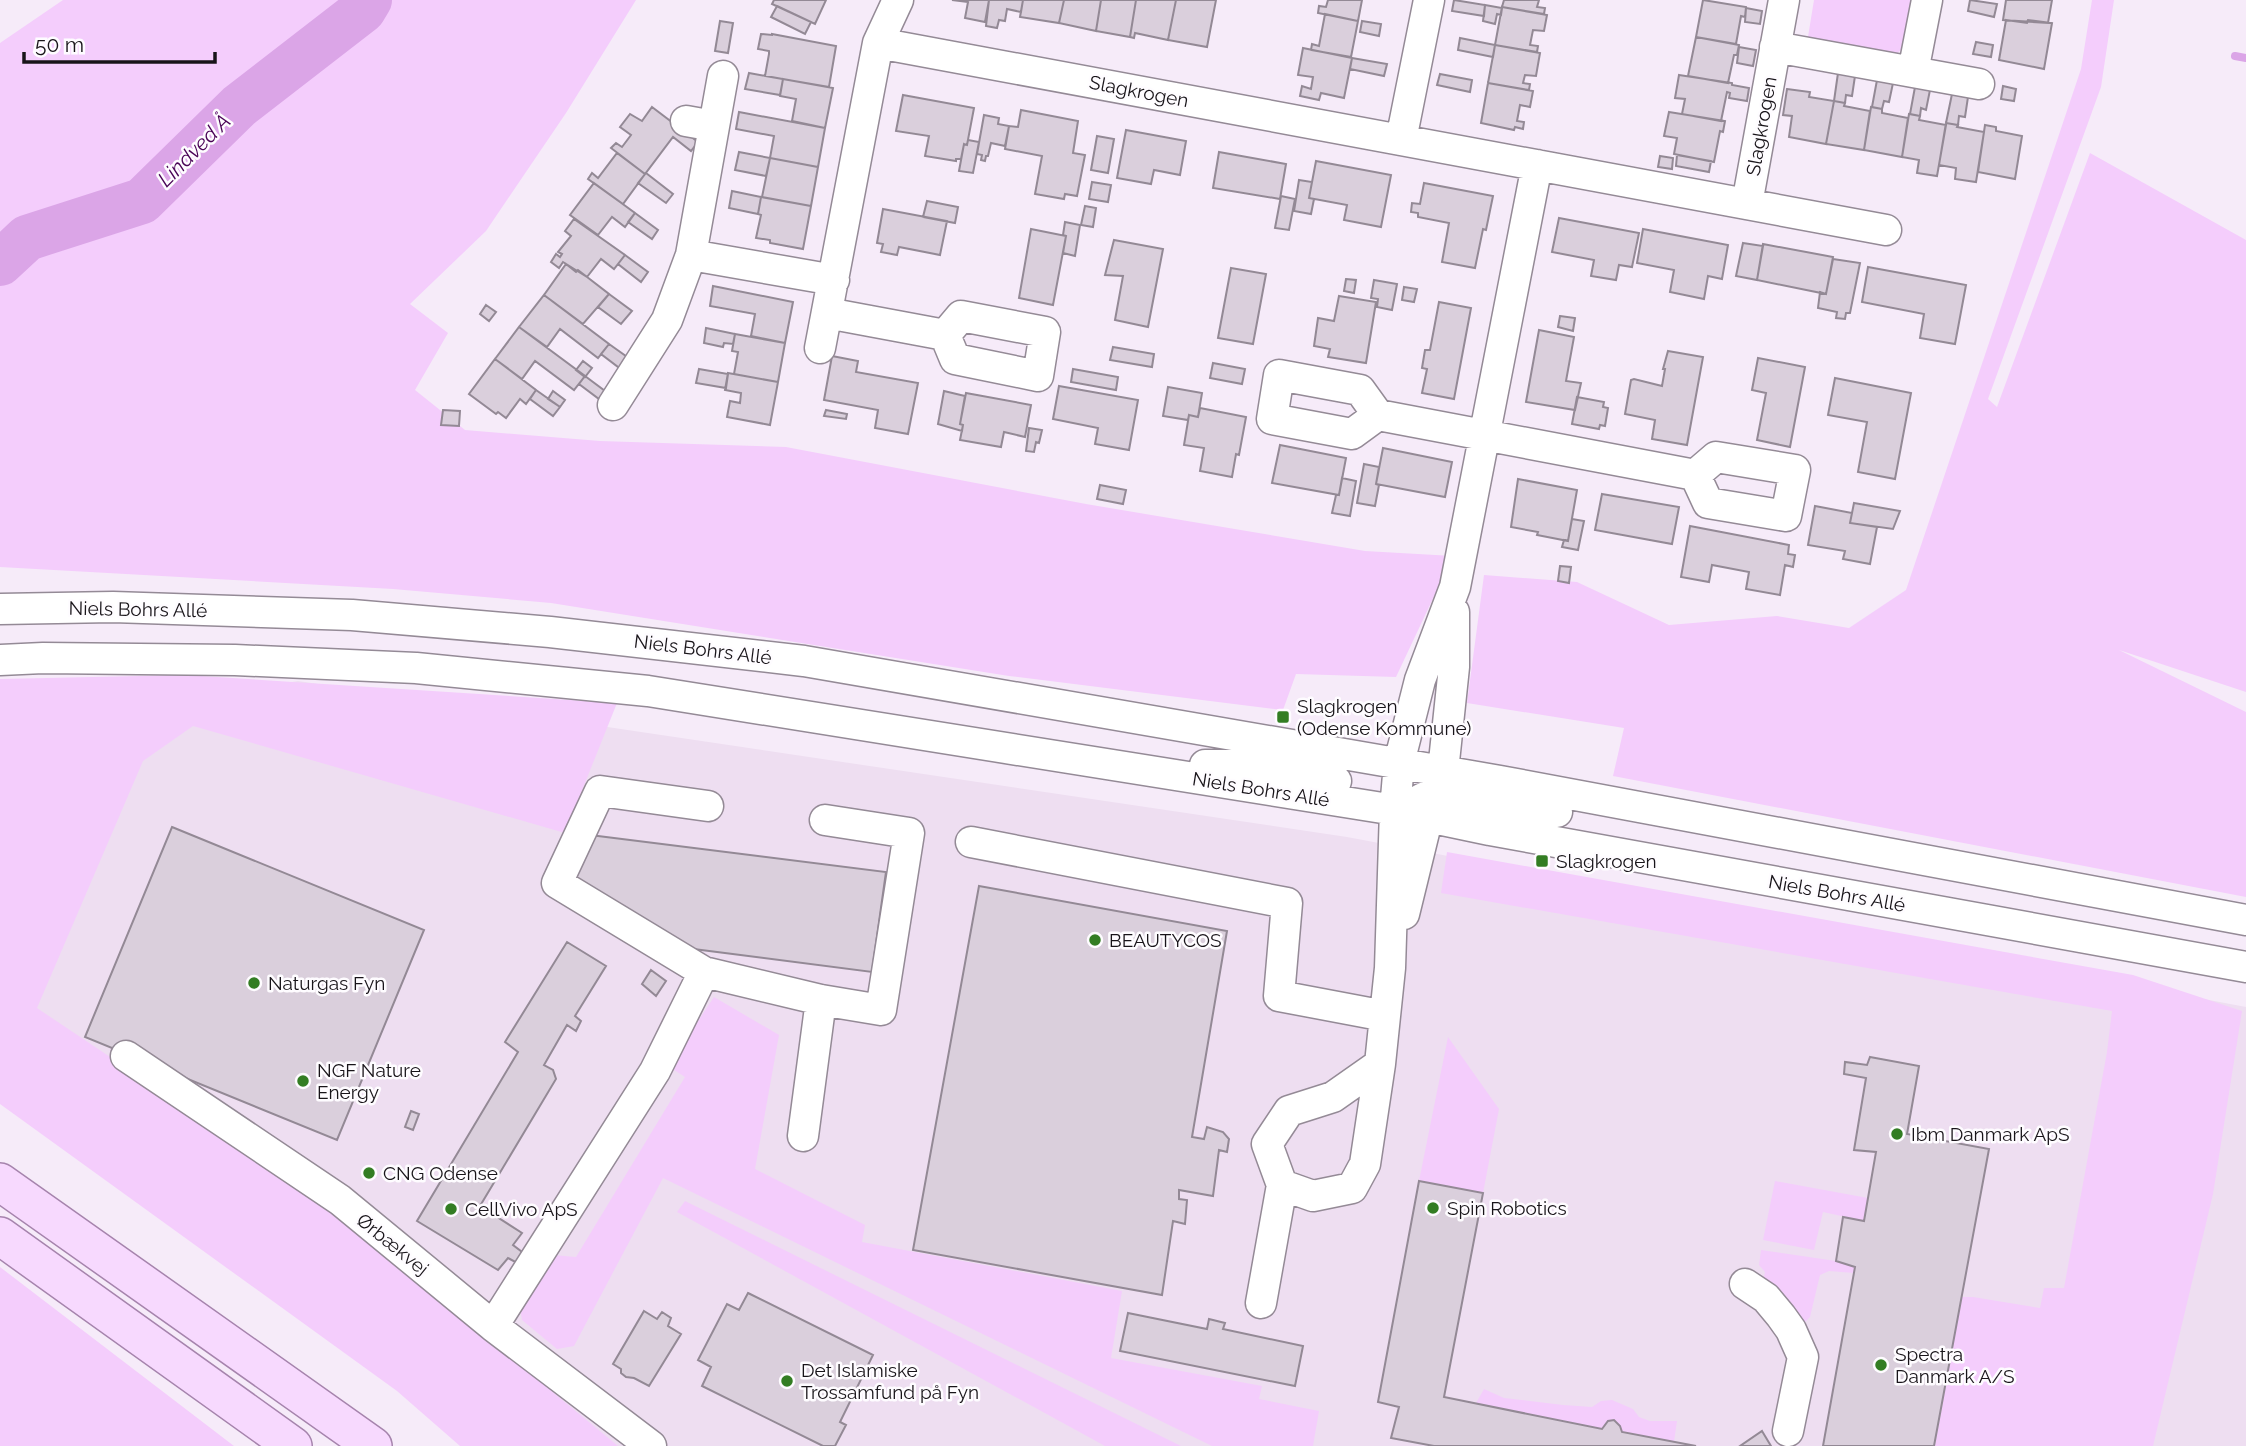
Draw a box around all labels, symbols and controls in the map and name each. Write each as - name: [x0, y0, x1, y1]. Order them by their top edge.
- scale bar: [24, 21, 215, 65]
- text: 50 m: [35, 32, 84, 57]
- street label: Slagkrogen: [1088, 71, 1190, 111]
- street label: Slagkrogen: [1741, 75, 1781, 177]
- water label: Lindved Å: [152, 108, 236, 192]
- street label: Niels Bohrs Allé: [69, 597, 207, 621]
- street label: Niels Bohrs Allé: [633, 630, 773, 668]
- place label: Slagkrogen (Odense Kommune): [1297, 695, 1471, 739]
- marker: Slagkrogen (Odense Kommune): [1275, 709, 1291, 725]
- street label: Niels Bohrs Allé: [1191, 767, 1331, 811]
- place label: Slagkrogen: [1556, 850, 1657, 872]
- marker: Slagkrogen: [1534, 853, 1550, 869]
- street label: Niels Bohrs Allé: [1767, 870, 1907, 916]
- place label: BEAUTYCOS: [1109, 929, 1222, 951]
- marker: BEAUTYCOS: [1087, 932, 1103, 948]
- place label: Naturgas Fyn: [268, 972, 385, 994]
- marker: Naturgas Fyn: [246, 975, 262, 991]
- place label: NGF Nature Energy: [317, 1059, 421, 1103]
- marker: NGF Nature Energy: [295, 1073, 311, 1089]
- place label: Ibm Danmark ApS: [1911, 1123, 2069, 1145]
- marker: Ibm Danmark ApS: [1889, 1126, 1905, 1142]
- place label: CNG Odense: [383, 1162, 498, 1184]
- marker: CNG Odense: [361, 1165, 377, 1181]
- place label: Spin Robotics: [1447, 1197, 1567, 1219]
- place label: CellVivo ApS: [465, 1198, 578, 1220]
- marker: Spin Robotics: [1425, 1200, 1441, 1216]
- marker: CellVivo ApS: [443, 1201, 459, 1217]
- street label: Ørbækvej: [353, 1209, 433, 1279]
- place label: Spectra Danmark A/S: [1895, 1343, 2015, 1387]
- marker: Spectra Danmark A/S: [1873, 1357, 1889, 1373]
- place label: Det Islamiske Trossamfund på Fyn: [801, 1359, 979, 1403]
- marker: Det Islamiske Trossamfund på Fyn: [779, 1373, 795, 1389]

